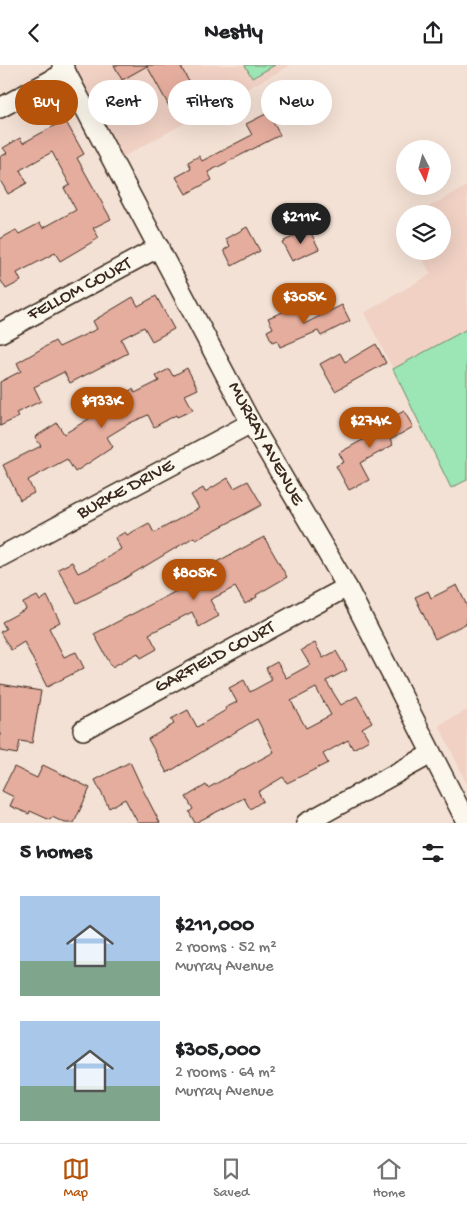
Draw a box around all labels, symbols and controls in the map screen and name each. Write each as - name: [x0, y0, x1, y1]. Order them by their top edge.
- icon: back: [20, 19, 48, 47]
- icon: share: [419, 19, 447, 47]
- text: Nestly: [204, 20, 263, 46]
- chip: Buy: [15, 80, 78, 125]
- chip: Rent: [88, 80, 158, 125]
- chip: Filters: [168, 80, 251, 125]
- chip: New: [261, 80, 332, 125]
- north arrow: [396, 140, 451, 195]
- map controls: [396, 140, 451, 260]
- pin: $211K: [266, 203, 336, 245]
- button: layers: [396, 205, 451, 260]
- text: $211K: [283, 209, 319, 228]
- street label: FELLOM COURT: [23, 253, 137, 328]
- pin: $305K: [269, 283, 339, 325]
- text: $305K: [283, 289, 325, 308]
- street label: MURRAY AVENUE: [222, 378, 309, 511]
- pin: $933K: [67, 387, 137, 429]
- text: $933K: [82, 393, 122, 412]
- pin: $274K: [335, 407, 405, 449]
- text: $274K: [350, 413, 390, 432]
- street label: BURKE DRIVE: [73, 454, 180, 526]
- pin: $805K: [159, 559, 229, 601]
- text: $805K: [173, 565, 215, 584]
- street label: GARFIELD COURT: [151, 616, 280, 699]
- icon: filters: [419, 839, 447, 867]
- text: 5 homes: [20, 841, 92, 866]
- text: $211,000: [175, 914, 254, 939]
- icon: home: [60, 916, 120, 976]
- text: 2 rooms · 52 m²: [175, 939, 277, 958]
- text: Murray Avenue: [175, 958, 274, 977]
- text: $305,000: [175, 1039, 261, 1064]
- icon: home: [60, 1041, 120, 1101]
- text: 2 rooms · 64 m²: [175, 1064, 276, 1083]
- text: Murray Avenue: [175, 1083, 274, 1102]
- tab: Map: [62, 1155, 90, 1202]
- tab: Saved: [213, 1155, 249, 1202]
- tab: Home: [373, 1155, 405, 1202]

